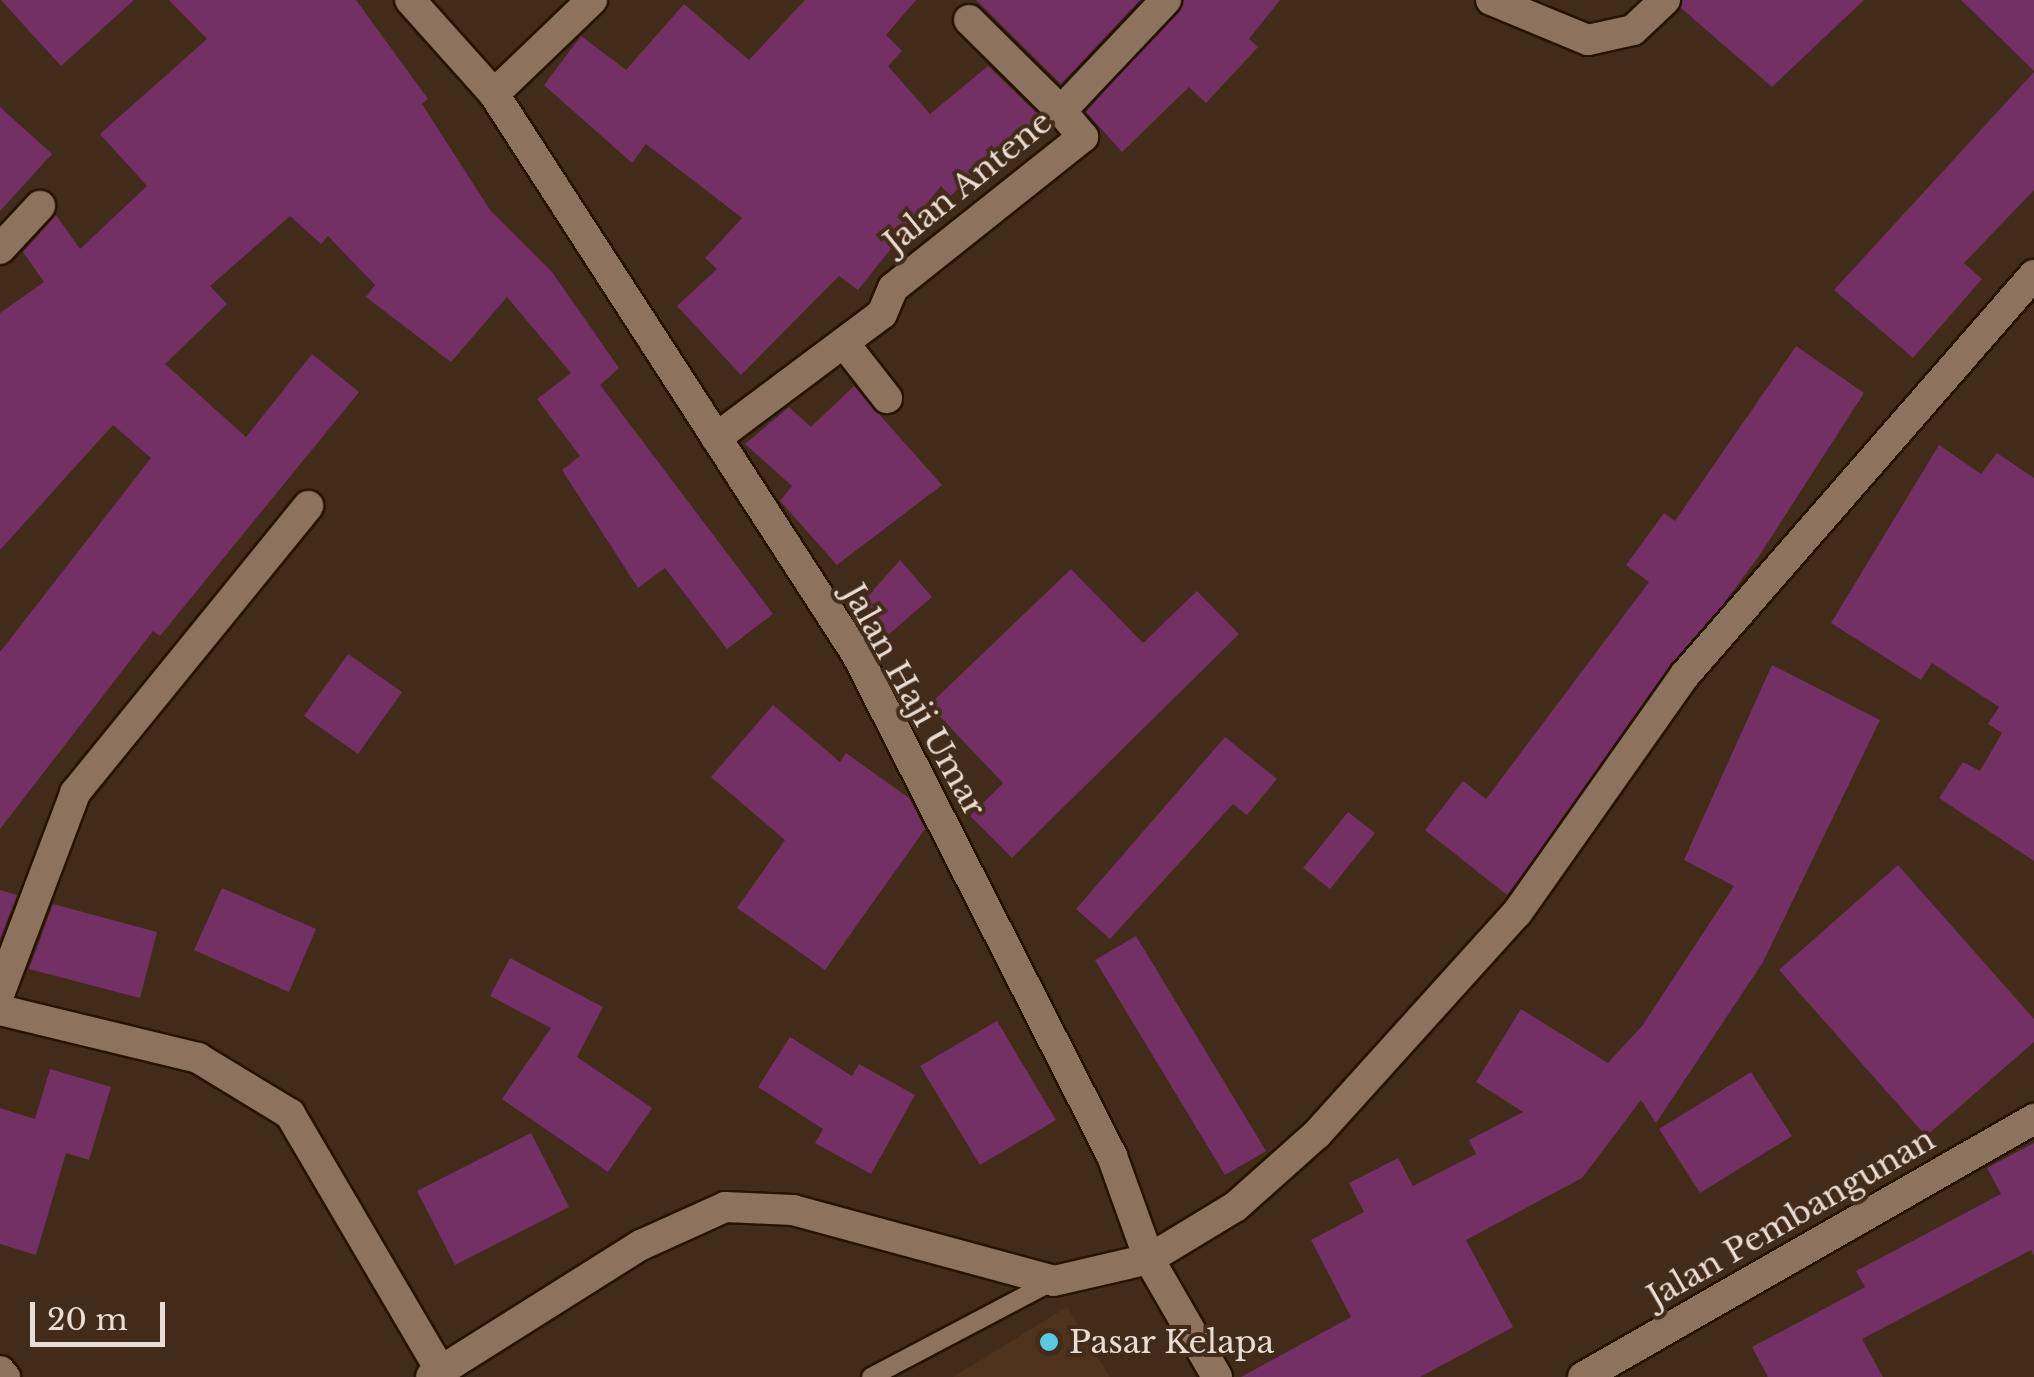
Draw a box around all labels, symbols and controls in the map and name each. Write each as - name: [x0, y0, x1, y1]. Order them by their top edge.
- street label: Jalan Antene: [876, 102, 1060, 262]
- street label: Jalan Haji Umar: [834, 577, 994, 823]
- street label: Jalan Pembangunan: [1640, 1120, 1942, 1316]
- scale bar: [35, 1282, 170, 1344]
- text: 20 m: [47, 1301, 128, 1338]
- place label: Pasar Kelapa: [1069, 1323, 1275, 1361]
- marker: Pasar Kelapa: [1038, 1331, 1060, 1353]

